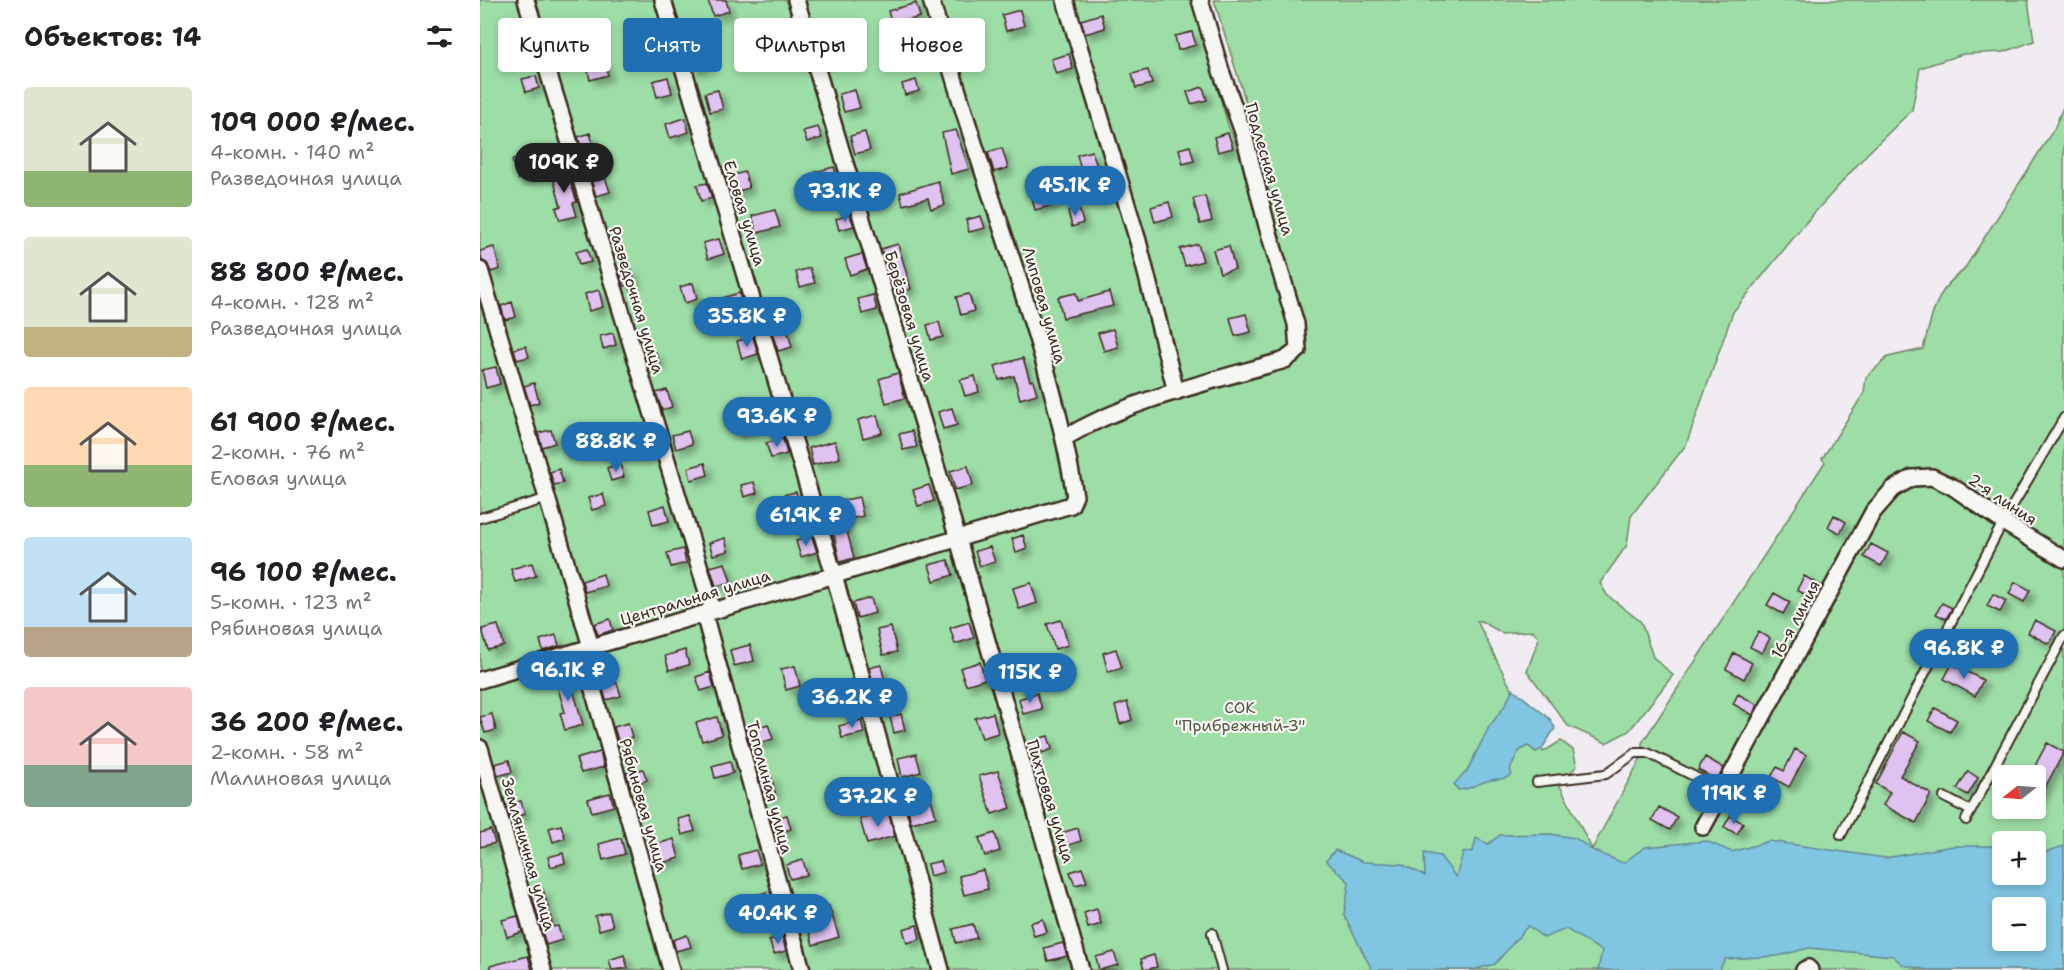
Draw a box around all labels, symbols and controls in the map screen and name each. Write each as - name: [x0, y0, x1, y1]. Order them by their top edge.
- chip: Купить: [498, 18, 611, 72]
- chip: Снять: [623, 18, 722, 72]
- chip: Фильтры: [734, 18, 867, 72]
- chip: Новое: [879, 18, 985, 72]
- text: Объектов: 14: [24, 19, 201, 54]
- icon: filters: [423, 20, 456, 53]
- street label: Подлесная улица: [1241, 100, 1299, 238]
- text: 109 000 ₽/мес.: [210, 104, 415, 139]
- icon: home: [72, 111, 144, 183]
- text: 4-комн. · 140 m²: [210, 139, 374, 165]
- pin: 109K ₽: [515, 143, 613, 194]
- text: 109K ₽: [529, 149, 599, 175]
- street label: Еловая улица: [719, 158, 771, 269]
- text: Разведочная улица: [210, 165, 402, 191]
- pin: 45.1K ₽: [1020, 166, 1130, 217]
- pin: 73.1K ₽: [790, 172, 900, 223]
- text: 45.1K ₽: [1039, 172, 1111, 198]
- text: 73.1K ₽: [808, 178, 882, 204]
- street label: Разведочная улица: [604, 224, 669, 377]
- street label: Липовая улица: [1018, 244, 1071, 366]
- street label: Берёзовая улица: [880, 248, 939, 384]
- text: 88 800 ₽/мес.: [210, 254, 404, 289]
- icon: home: [72, 261, 144, 333]
- text: 4-комн. · 128 m²: [210, 289, 374, 315]
- pin: 35.8K ₽: [692, 297, 802, 348]
- text: 35.8K ₽: [707, 303, 787, 329]
- text: Разведочная улица: [210, 315, 402, 341]
- pin: 93.6K ₽: [722, 397, 832, 448]
- text: 93.6K ₽: [736, 403, 818, 429]
- text: 61 900 ₽/мес.: [210, 404, 395, 439]
- icon: home: [72, 411, 144, 483]
- pin: 88.8K ₽: [561, 422, 671, 473]
- text: 88.8K ₽: [575, 428, 657, 454]
- text: 2-комн. · 76 m²: [210, 439, 365, 465]
- text: Еловая улица: [210, 465, 347, 491]
- street label: 2-я линия: [1964, 469, 2041, 530]
- pin: 61.9K ₽: [751, 496, 861, 547]
- text: 61.9K ₽: [770, 502, 842, 528]
- text: 96 100 ₽/мес.: [210, 554, 397, 589]
- icon: home: [72, 561, 144, 633]
- street label: Центральная улица: [618, 565, 773, 630]
- street label: 16-я линия: [1766, 576, 1825, 662]
- text: 5-комн. · 123 m²: [210, 589, 372, 615]
- text: Рябиновая улица: [210, 615, 382, 641]
- pin: 96.8K ₽: [1909, 629, 2019, 680]
- text: 96.8K ₽: [1923, 635, 2005, 661]
- pin: 96.1K ₽: [513, 651, 623, 702]
- pin: 115K ₽: [981, 653, 1079, 704]
- text: 96.1K ₽: [531, 657, 605, 683]
- text: 115K ₽: [998, 659, 1062, 685]
- pin: 36.2K ₽: [797, 678, 907, 729]
- text: 36.2K ₽: [811, 684, 893, 710]
- park label: СОК "Прибрежный-3": [1175, 697, 1305, 736]
- text: 36 200 ₽/мес.: [210, 704, 404, 739]
- icon: home: [72, 711, 144, 783]
- street label: Тополиная улица: [742, 718, 797, 856]
- street label: Рябиновая улица: [614, 736, 673, 874]
- street label: Пихтовая улица: [1022, 737, 1079, 865]
- text: 2-комн. · 58 m²: [210, 739, 364, 765]
- text: Малиновая улица: [210, 765, 391, 791]
- north arrow: [1992, 765, 2046, 819]
- map controls: [1992, 765, 2046, 951]
- pin: 119K ₽: [1685, 774, 1783, 825]
- street label: Земляничная улица: [497, 775, 560, 933]
- pin: 37.2K ₽: [823, 777, 933, 828]
- text: 119K ₽: [1701, 780, 1767, 806]
- text: 37.2K ₽: [838, 783, 918, 809]
- button: +: [1992, 831, 2046, 885]
- pin: 40.4K ₽: [723, 894, 833, 945]
- button: −: [1992, 897, 2046, 951]
- text: 40.4K ₽: [738, 900, 818, 926]

